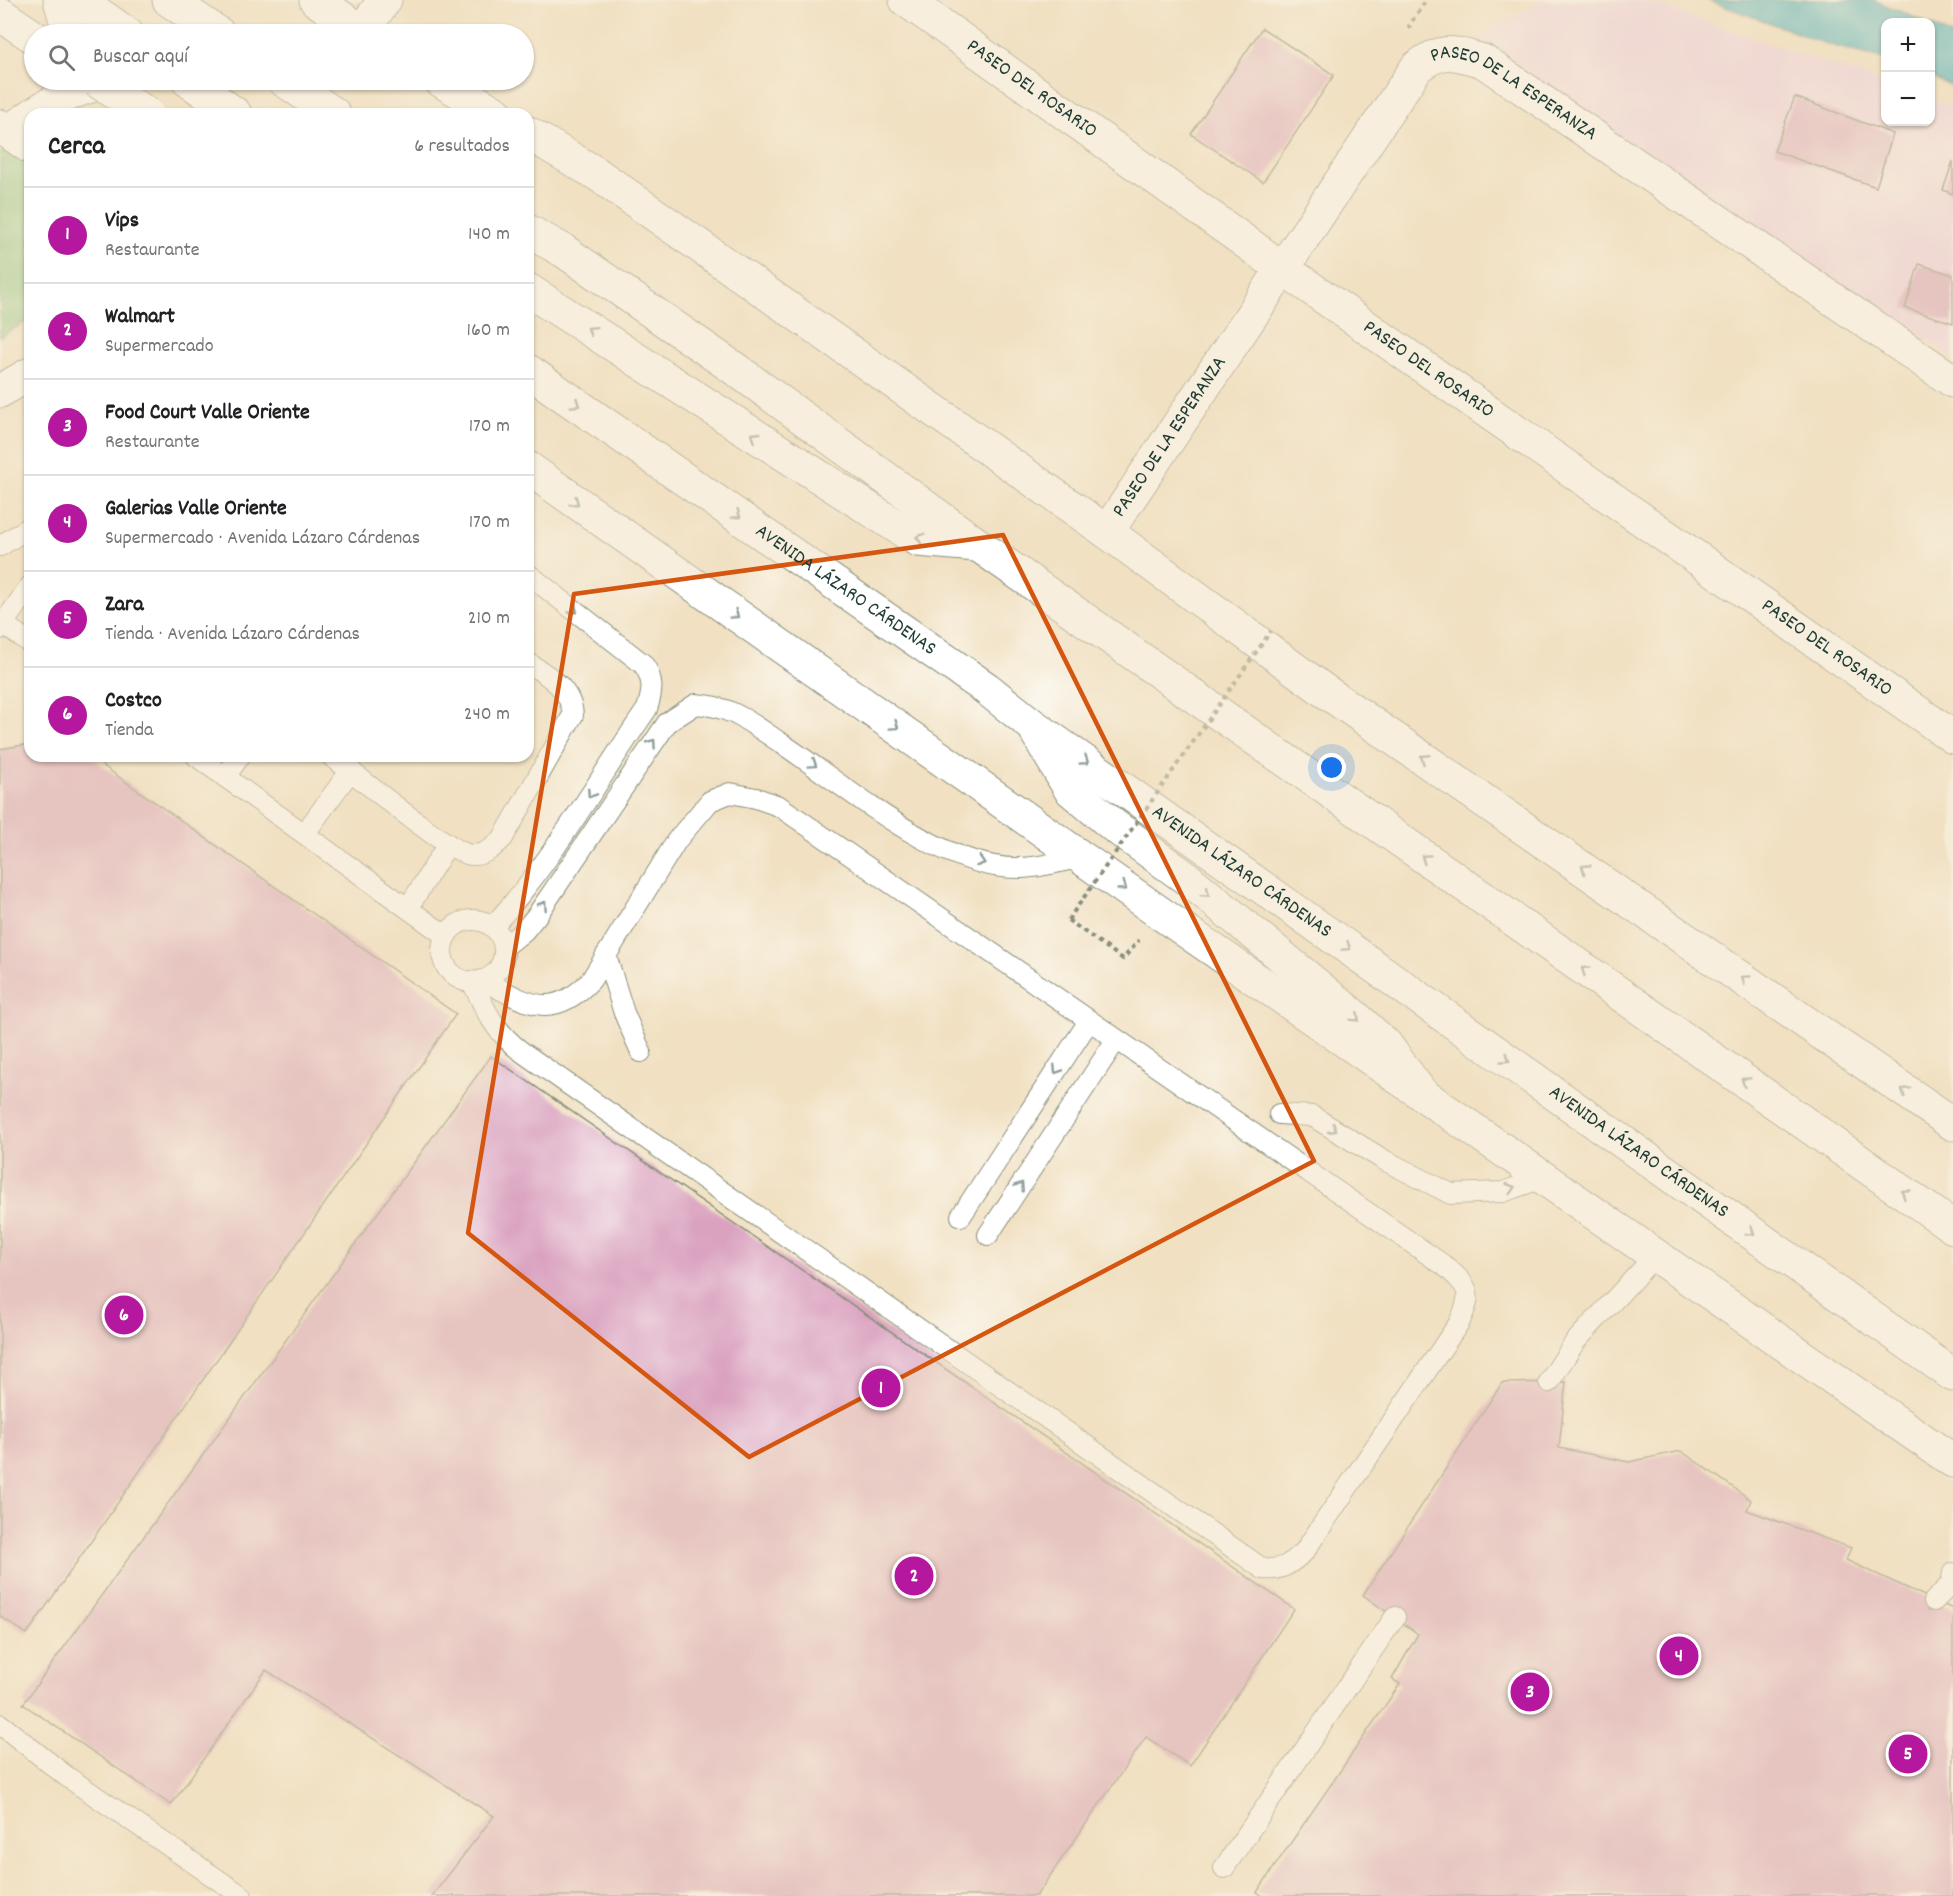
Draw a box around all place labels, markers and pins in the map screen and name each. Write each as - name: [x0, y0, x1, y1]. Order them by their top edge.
- pin: 6: [104, 1292, 144, 1338]
- pin: 1: [862, 1366, 900, 1410]
- pin: 2: [894, 1554, 934, 1598]
- pin: 4: [1660, 1634, 1698, 1678]
- pin: 3: [1510, 1670, 1550, 1714]
- pin: 5: [1888, 1732, 1928, 1776]

